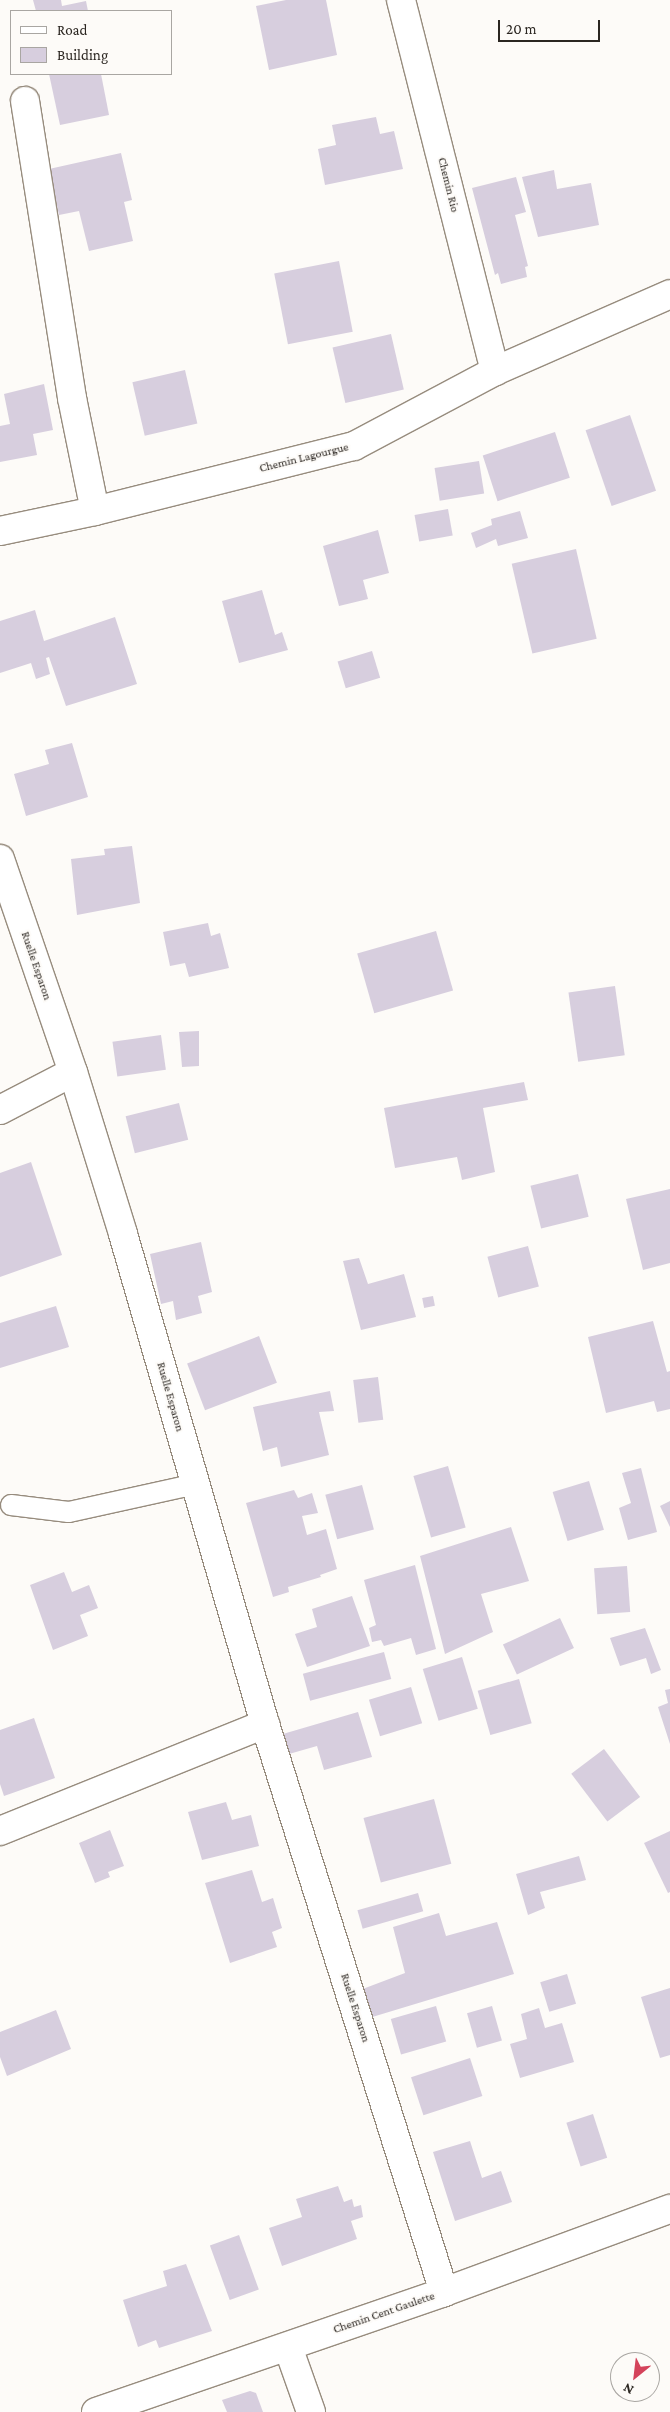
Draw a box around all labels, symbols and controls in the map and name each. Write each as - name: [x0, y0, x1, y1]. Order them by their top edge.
- legend: [10, 10, 172, 75]
- scale bar: [500, 10, 602, 42]
- text: 20 m: [506, 21, 537, 37]
- text: Road: [57, 22, 87, 38]
- text: Building: [57, 47, 108, 63]
- street label: Chemin Rio: [434, 156, 462, 214]
- street label: Chemin Lagourgue: [258, 440, 350, 476]
- street label: Ruelle Esparon: [18, 930, 54, 1002]
- street label: Ruelle Esparon: [153, 1361, 187, 1433]
- street label: Ruelle Esparon: [337, 1972, 373, 2044]
- street label: Chemin Cent Gaulette: [331, 2289, 437, 2337]
- north arrow: [610, 2352, 660, 2402]
- text: N: [620, 2380, 636, 2399]

